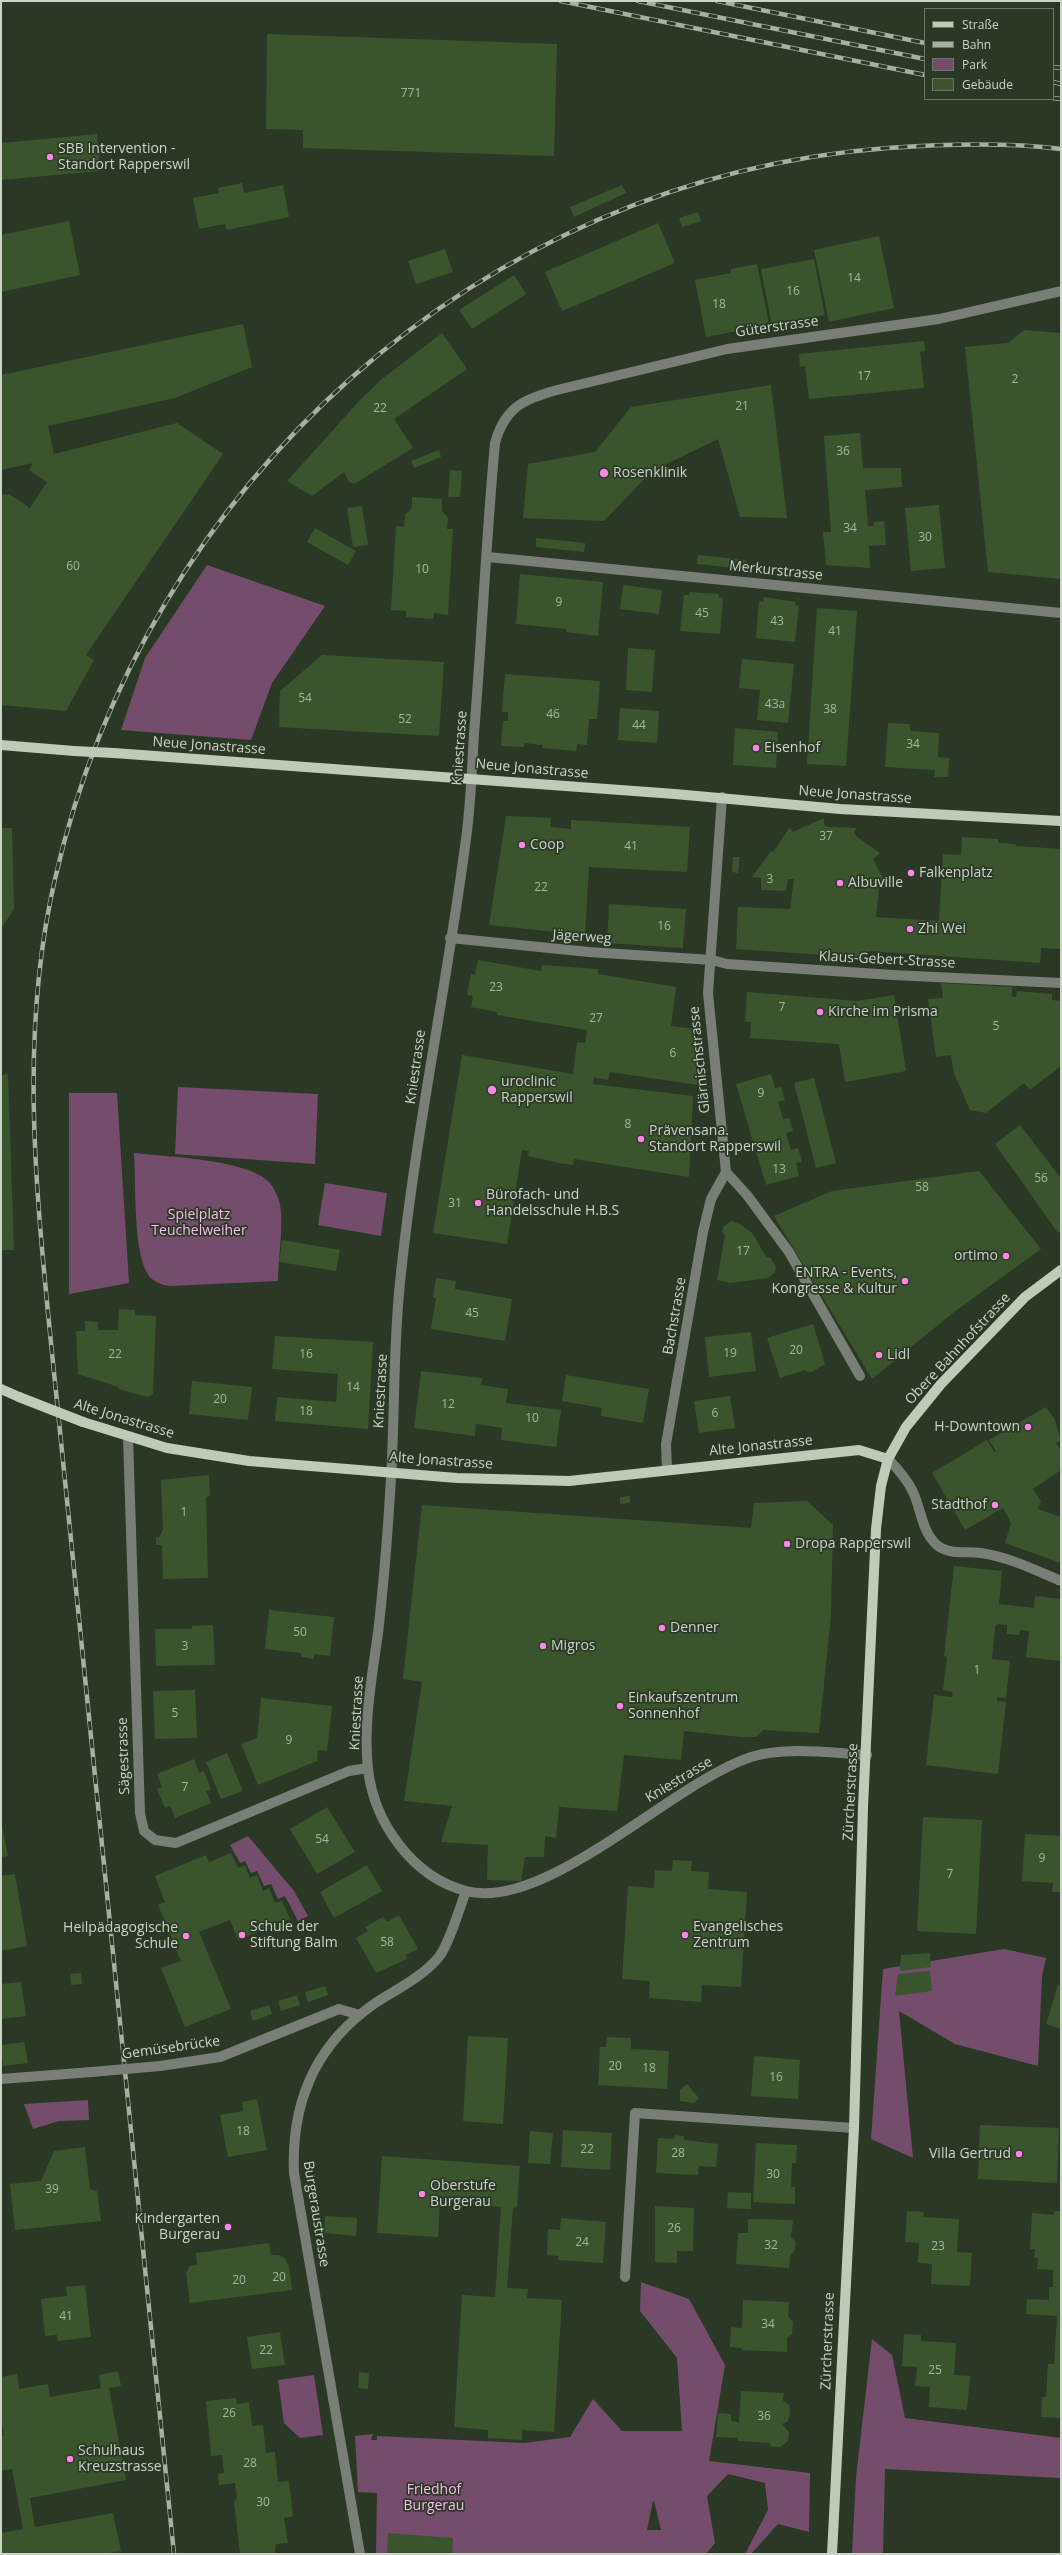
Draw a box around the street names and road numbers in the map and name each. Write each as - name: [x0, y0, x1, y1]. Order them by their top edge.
- street label: Güterstrasse: [734, 313, 820, 341]
- street label: Merkurstrasse: [728, 558, 824, 584]
- street label: Kniestrasse: [449, 710, 471, 786]
- street label: Neue Jonastrasse: [152, 734, 266, 758]
- street label: Neue Jonastrasse: [475, 756, 589, 782]
- street label: Neue Jonastrasse: [798, 783, 912, 807]
- street label: Jägerweg: [552, 927, 612, 947]
- street label: Klaus-Gebert-Strasse: [818, 948, 956, 972]
- street label: Glärnischstrasse: [686, 1006, 714, 1114]
- street label: Kniestrasse: [402, 1029, 430, 1105]
- street label: Bachstrasse: [660, 1276, 690, 1356]
- street label: Obere Bahnhofstrasse: [902, 1290, 1014, 1408]
- street label: Kniestrasse: [371, 1353, 391, 1429]
- street label: Alte Jonastrasse: [72, 1396, 176, 1442]
- street label: Alte Jonastrasse: [709, 1432, 813, 1460]
- street label: Alte Jonastrasse: [389, 1449, 493, 1473]
- street label: Kniestrasse: [347, 1675, 367, 1751]
- street label: Sägestrasse: [114, 1717, 134, 1795]
- street label: Zürcherstrasse: [840, 1743, 862, 1841]
- street label: Kniestrasse: [643, 1754, 715, 1806]
- street label: Gemüsebrücke: [121, 2033, 221, 2063]
- street label: Burgeraustrasse: [299, 2160, 333, 2268]
- street label: Zürcherstrasse: [818, 2292, 838, 2390]

